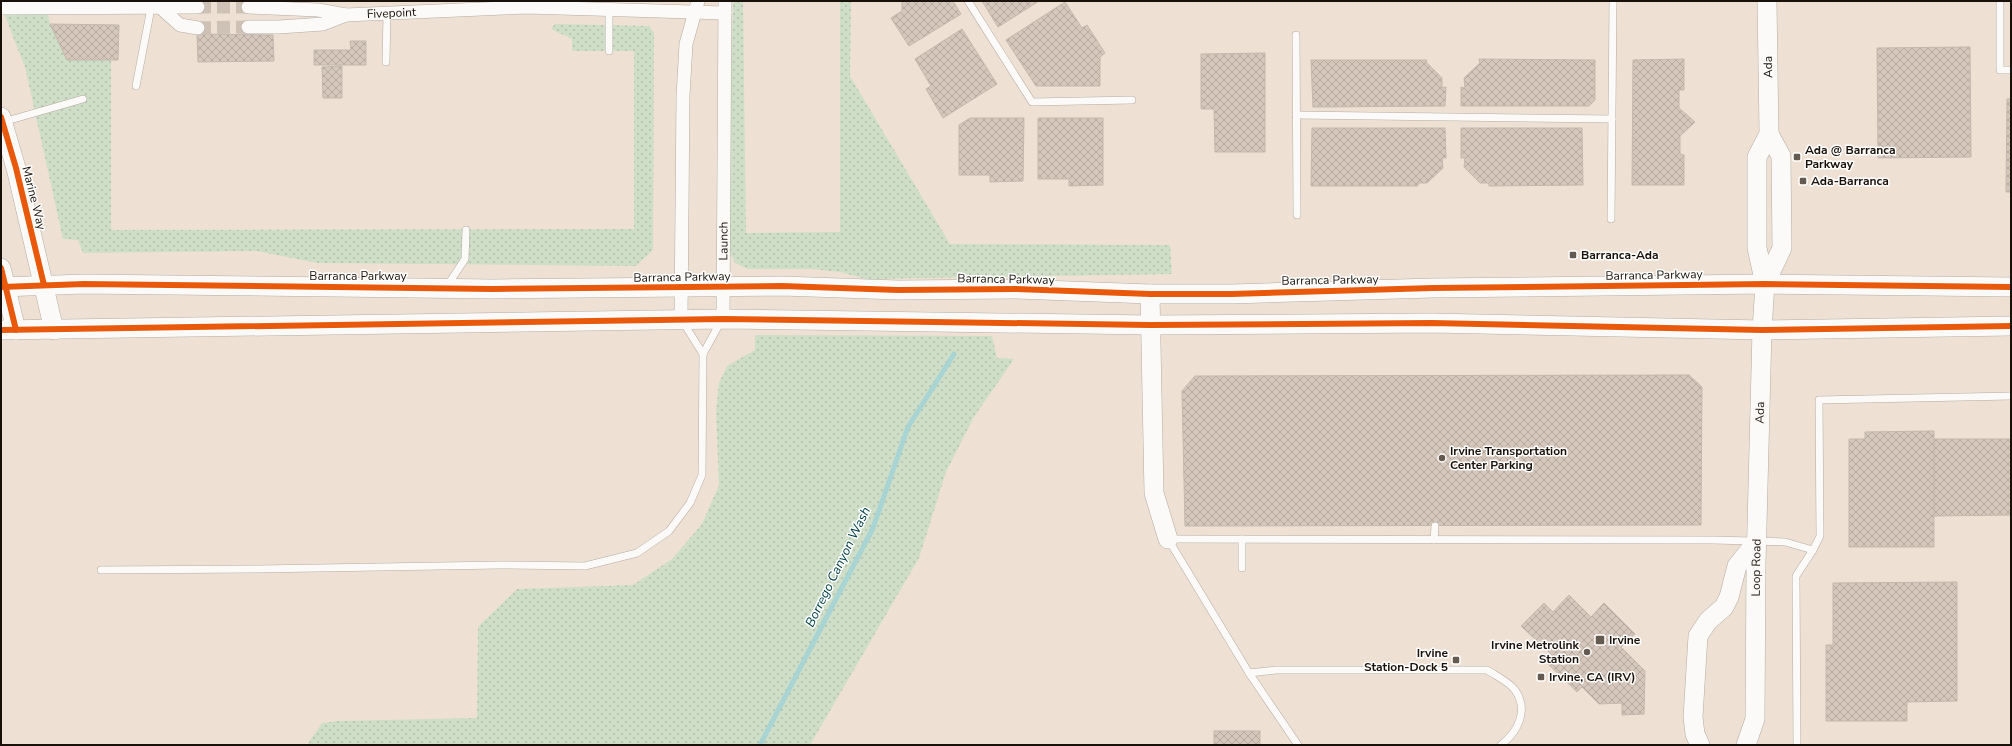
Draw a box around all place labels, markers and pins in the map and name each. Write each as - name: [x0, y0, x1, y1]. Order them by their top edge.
- place label: Ada @ Barranca Parkway: [1805, 142, 1895, 172]
- marker: Ada @ Barranca Parkway: [1792, 152, 1802, 162]
- place label: Ada-Barranca: [1811, 173, 1889, 189]
- marker: Ada-Barranca: [1798, 176, 1808, 186]
- place label: Barranca-Ada: [1581, 247, 1659, 263]
- marker: Barranca-Ada: [1568, 250, 1578, 260]
- place label: Irvine Transportation Center Parking: [1450, 443, 1567, 473]
- marker: Irvine Transportation Center Parking: [1437, 453, 1447, 463]
- place label: Irvine: [1609, 632, 1641, 648]
- marker: Irvine: [1594, 634, 1606, 646]
- place label: Irvine Metrolink Station: [1491, 637, 1580, 667]
- place label: Irvine Station-Dock 5: [1364, 645, 1448, 675]
- marker: Irvine Metrolink Station: [1582, 647, 1592, 657]
- marker: Irvine Station-Dock 5: [1451, 655, 1461, 665]
- place label: Irvine, CA (IRV): [1549, 669, 1636, 685]
- marker: Irvine, CA (IRV): [1536, 672, 1546, 682]

